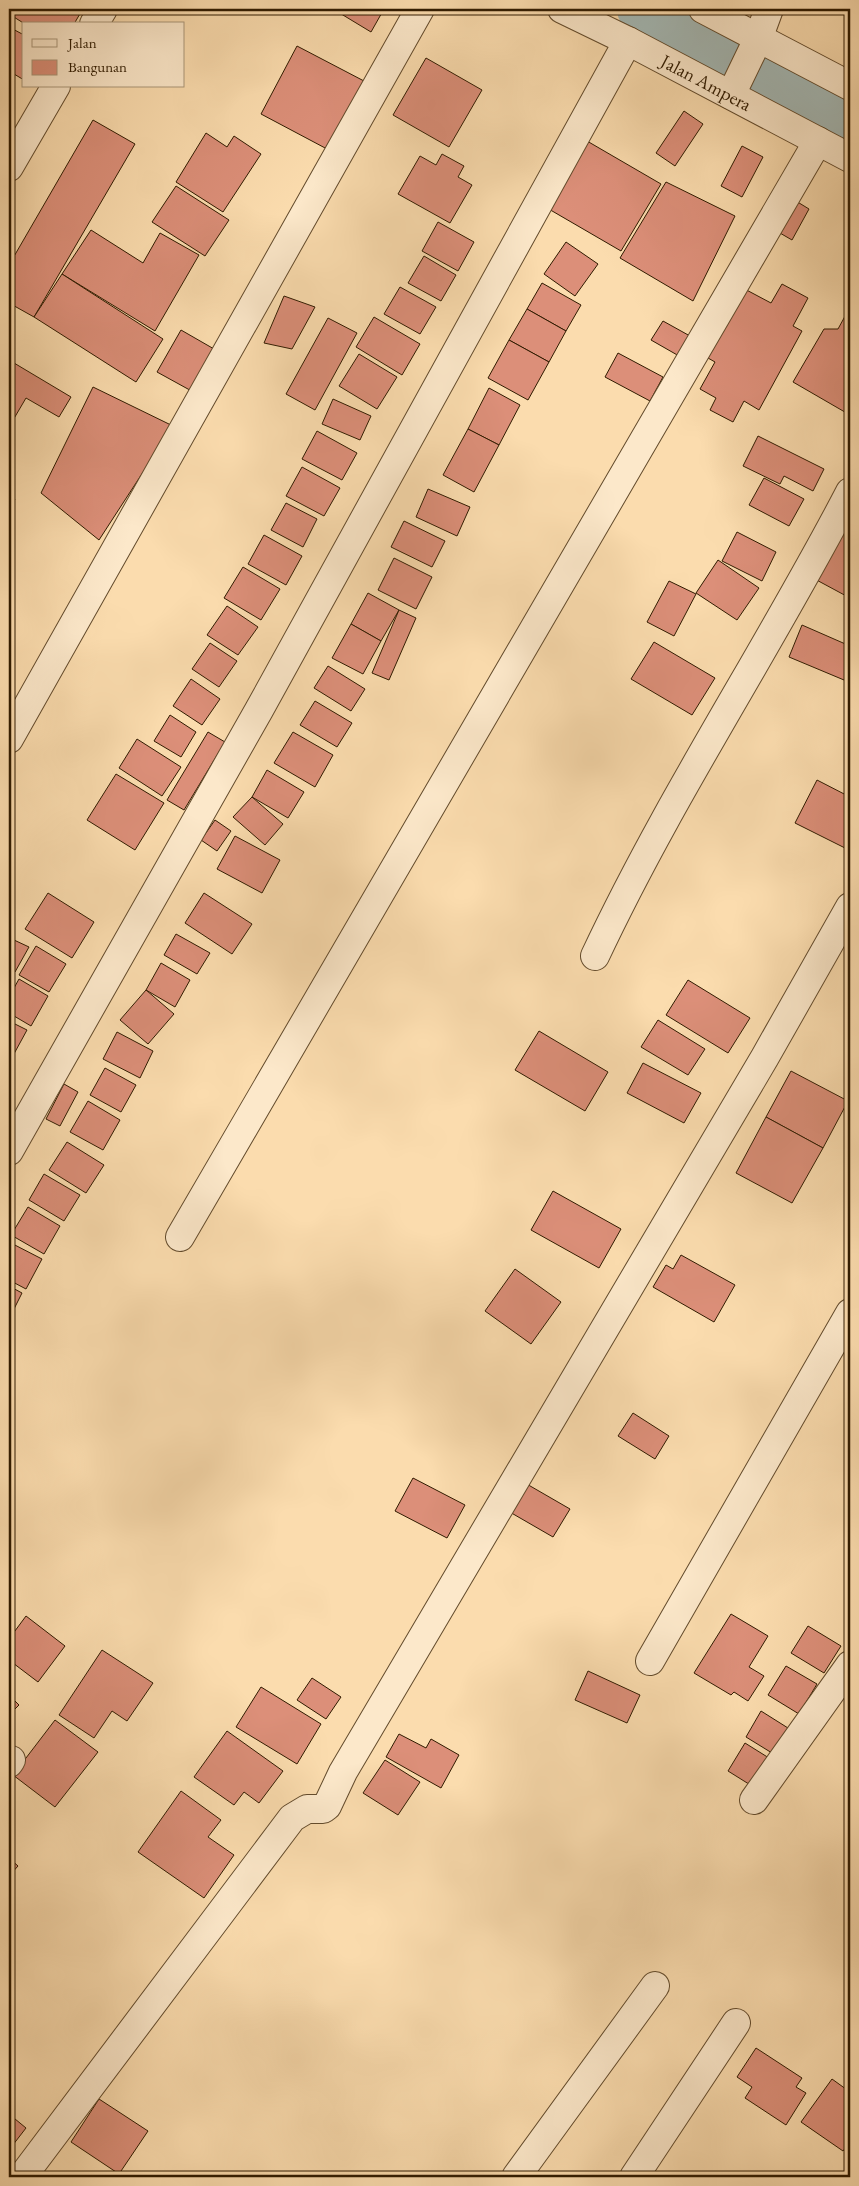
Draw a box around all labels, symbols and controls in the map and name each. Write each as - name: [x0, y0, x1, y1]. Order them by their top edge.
- legend: [22, 22, 185, 88]
- text: Jalan: [66, 33, 97, 52]
- street label: Jalan Ampera: [655, 48, 756, 117]
- text: Bangunan: [68, 57, 127, 76]

